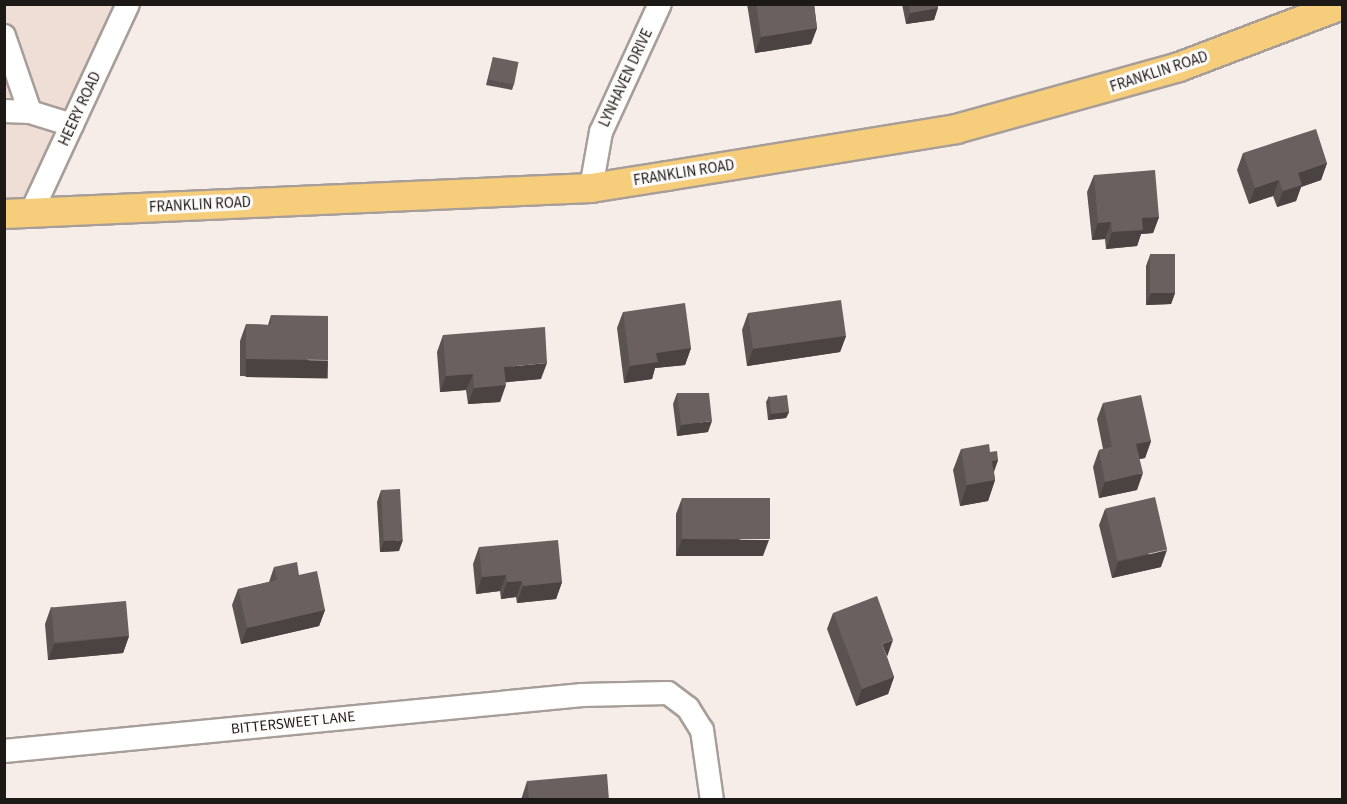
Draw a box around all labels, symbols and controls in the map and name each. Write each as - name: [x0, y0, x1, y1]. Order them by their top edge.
- street label: LYNHAVEN DRIVE: [595, 26, 657, 130]
- street label: FRANKLIN ROAD: [1108, 48, 1210, 96]
- street label: HEERY ROAD: [55, 69, 105, 149]
- street label: FRANKLIN ROAD: [632, 156, 736, 190]
- street label: FRANKLIN ROAD: [149, 193, 251, 217]
- street label: BITTERSWEET LANE: [230, 708, 356, 738]

